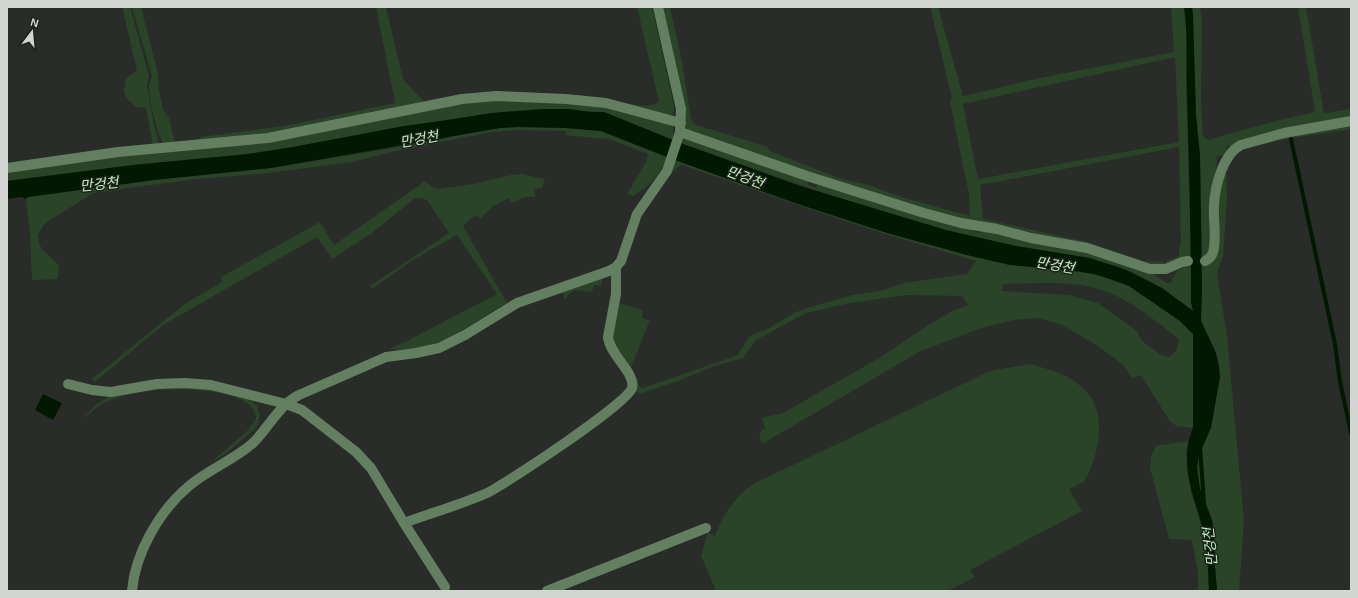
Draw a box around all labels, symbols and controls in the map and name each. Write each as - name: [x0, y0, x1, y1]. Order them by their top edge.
- north arrow: [12, 12, 52, 52]
- text: N: [29, 16, 40, 29]
- water label: 만겅천: [399, 128, 441, 150]
- water label: 만겅천: [724, 163, 767, 192]
- water label: 만겅천: [79, 174, 120, 194]
- water label: 만겅천: [1035, 254, 1077, 276]
- water label: 만겅천: [1200, 526, 1220, 567]

